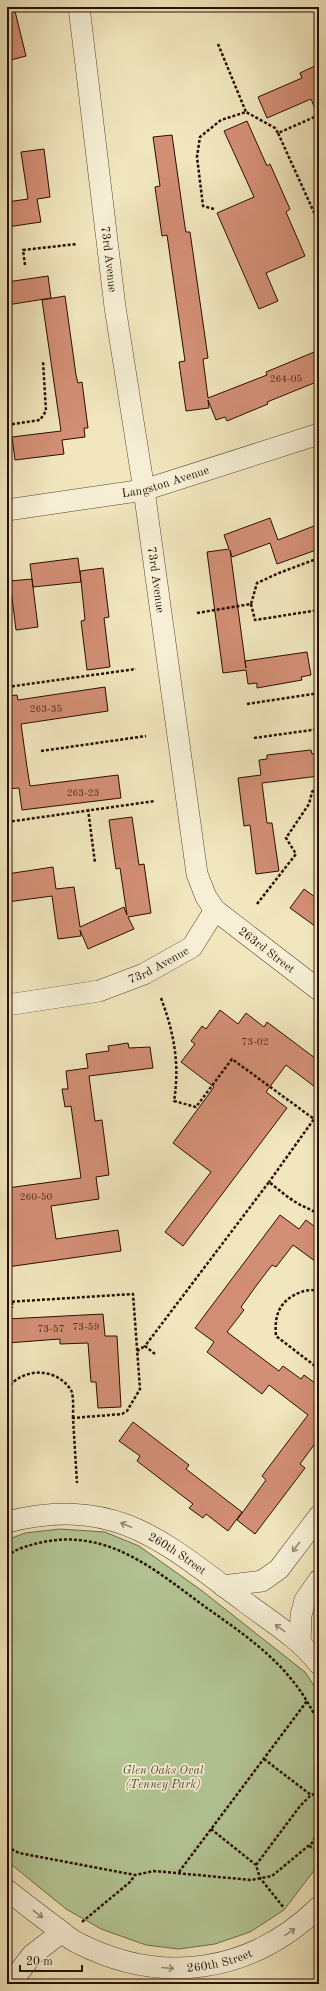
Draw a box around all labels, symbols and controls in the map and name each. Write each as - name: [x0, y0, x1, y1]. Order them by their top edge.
- street label: 73rd Avenue: [98, 225, 118, 294]
- house number: 264-05: [270, 374, 303, 384]
- street label: Langston Avenue: [121, 464, 211, 500]
- street label: 73rd Avenue: [145, 546, 166, 614]
- house number: 263-35: [30, 704, 63, 714]
- house number: 263-23: [67, 788, 99, 798]
- street label: 263rd Street: [236, 925, 297, 976]
- street label: 73rd Avenue: [127, 945, 192, 986]
- house number: 73-02: [242, 1037, 268, 1047]
- house number: 260-50: [20, 1192, 53, 1202]
- house number: 73-59: [73, 1322, 99, 1332]
- house number: 73-57: [38, 1324, 64, 1334]
- one-way arrow: [121, 1521, 133, 1528]
- street label: 260th Street: [146, 1531, 208, 1577]
- one-way arrow: [291, 1542, 300, 1553]
- one-way arrow: [274, 1624, 285, 1633]
- park label: Glen Oaks Oval (Tenney Park): [123, 1765, 204, 1791]
- one-way arrow: [32, 1910, 43, 1918]
- one-way arrow: [285, 1928, 296, 1936]
- scale bar: [20, 1947, 82, 1973]
- street label: 260th Street: [186, 1948, 254, 1975]
- text: 20 m: [26, 1956, 53, 1968]
- one-way arrow: [161, 1964, 174, 1972]

